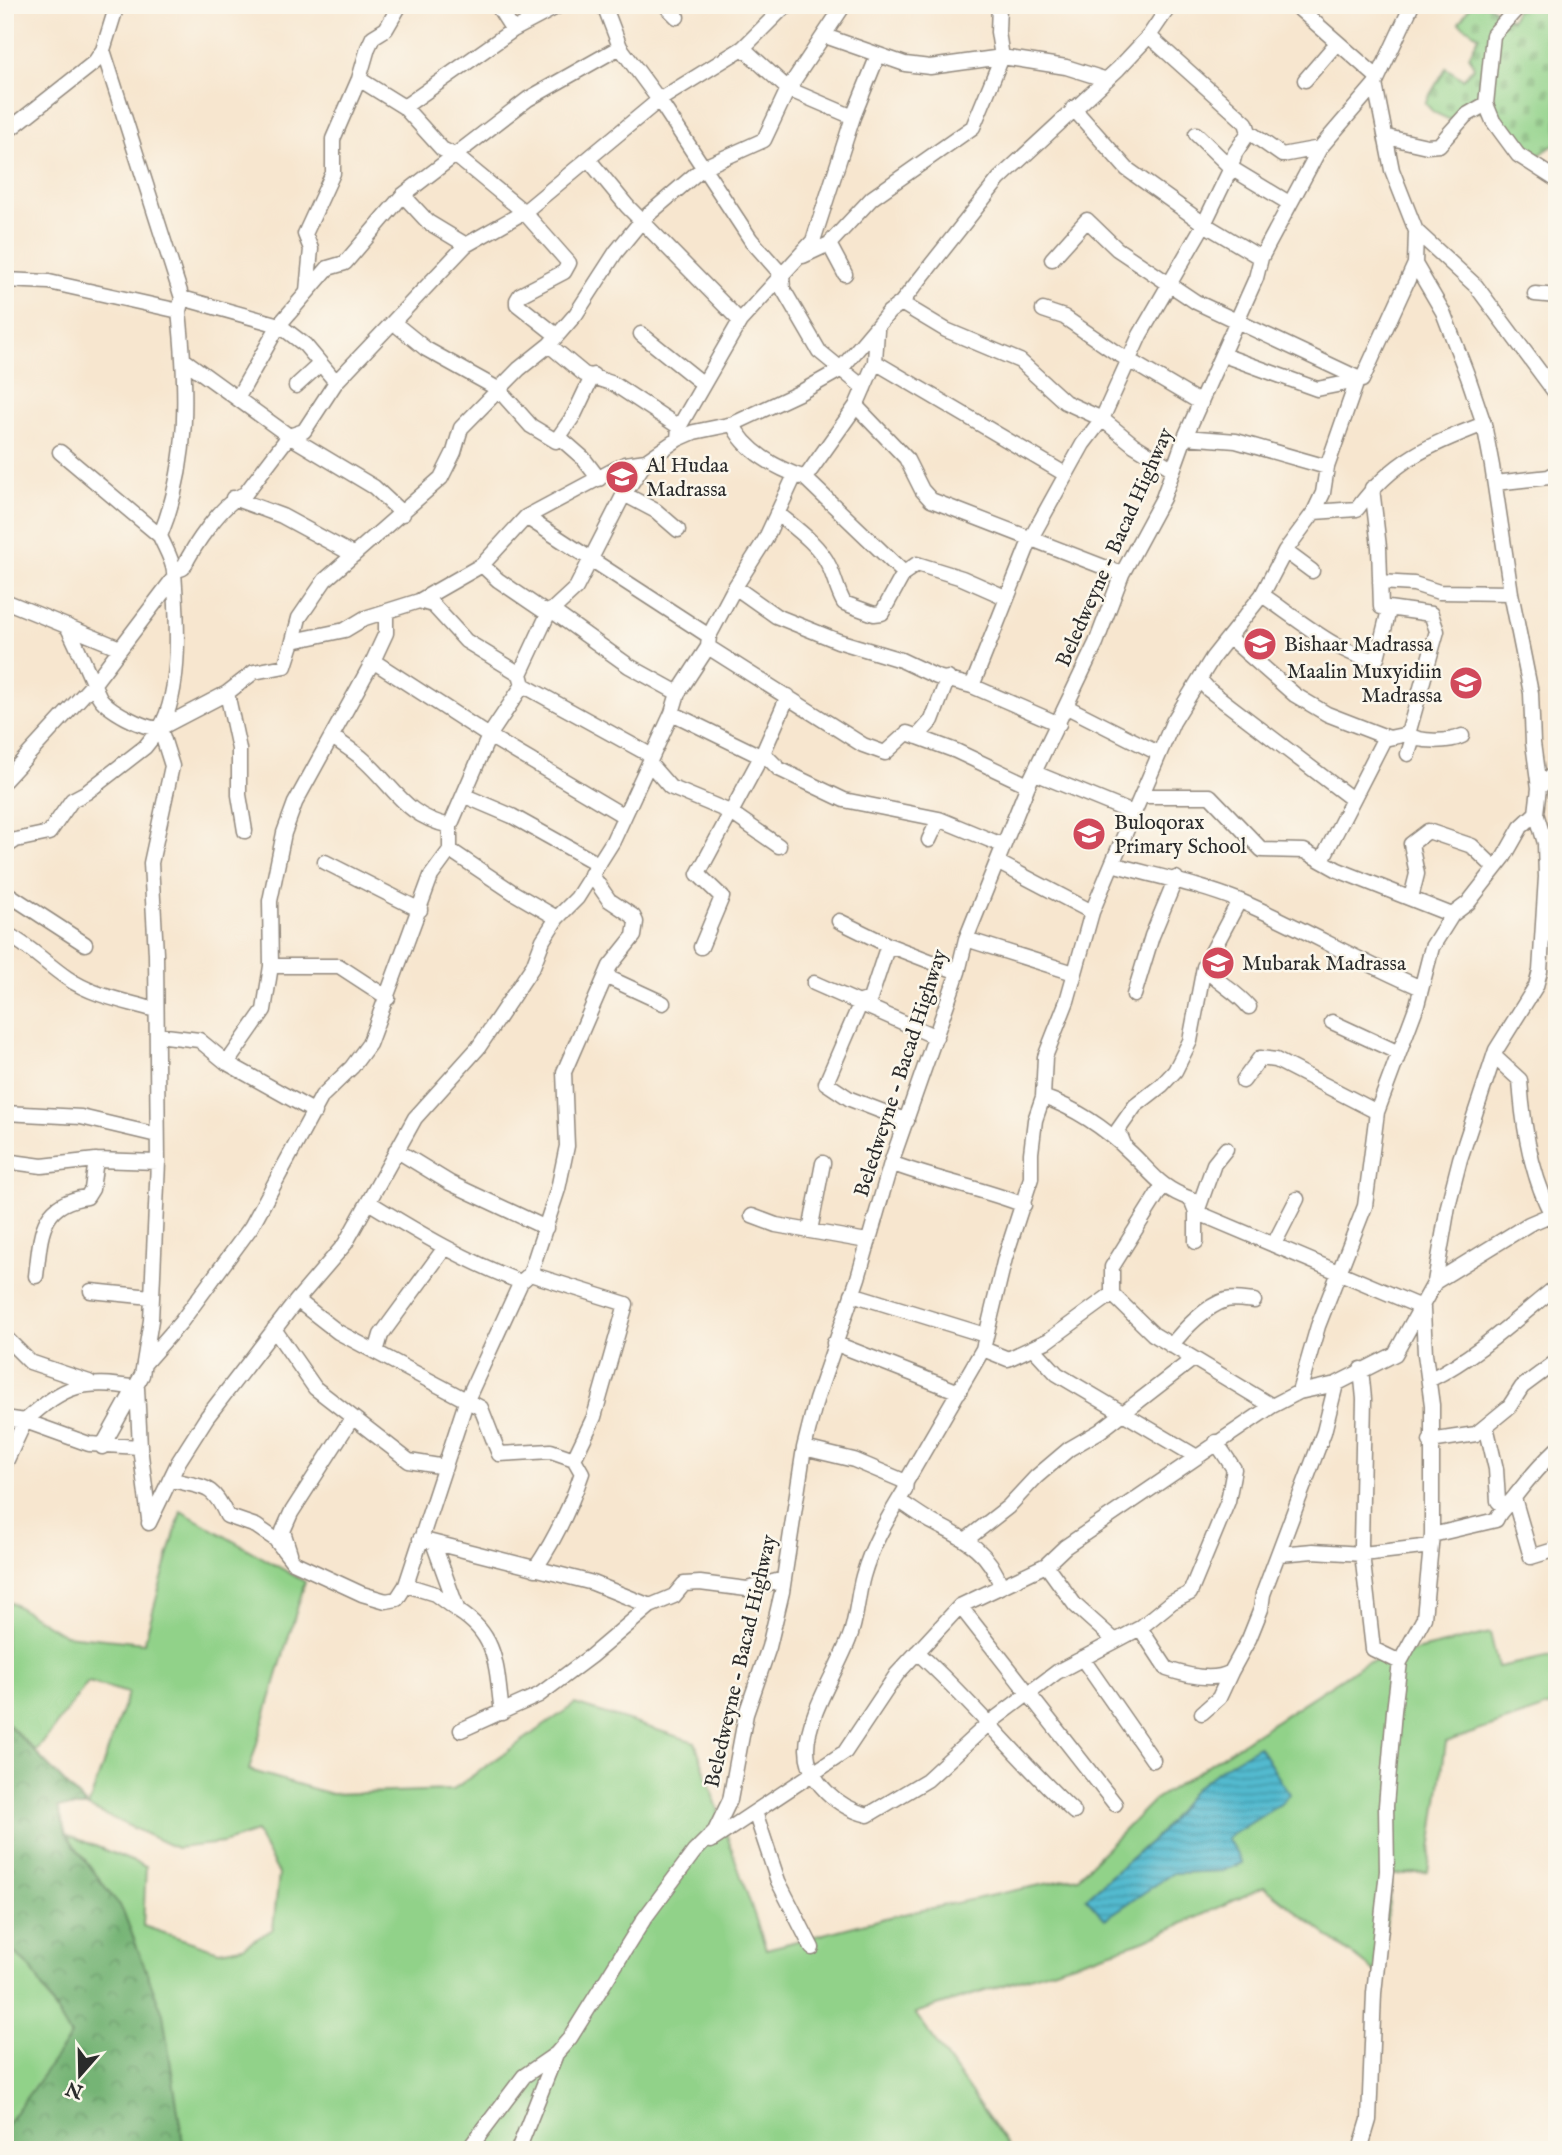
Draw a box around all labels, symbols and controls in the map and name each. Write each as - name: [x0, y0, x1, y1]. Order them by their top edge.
- street label: Beledweyne - Bacad Highway: [1050, 423, 1181, 671]
- place label: Al Hudaa Madrassa: [645, 453, 729, 504]
- school or university icon: Al Hudaa Madrassa: [603, 458, 641, 496]
- school or university icon: Bishaar Madrassa: [1241, 625, 1279, 663]
- place label: Bishaar Madrassa: [1284, 632, 1434, 659]
- place label: Maalin Muxyidiin Madrassa: [1287, 659, 1443, 710]
- school or university icon: Maalin Muxyidiin Madrassa: [1447, 664, 1485, 702]
- place label: Buloqorax Primary School: [1114, 810, 1247, 861]
- school or university icon: Buloqorax Primary School: [1070, 815, 1108, 853]
- school or university icon: Mubarak Madrassa: [1199, 944, 1237, 982]
- street label: Beledweyne - Bacad Highway: [849, 946, 954, 1201]
- place label: Mubarak Madrassa: [1242, 951, 1407, 978]
- street label: Beledweyne - Bacad Highway: [699, 1531, 784, 1791]
- north arrow: [46, 2039, 116, 2110]
- text: N: [63, 2075, 88, 2104]

